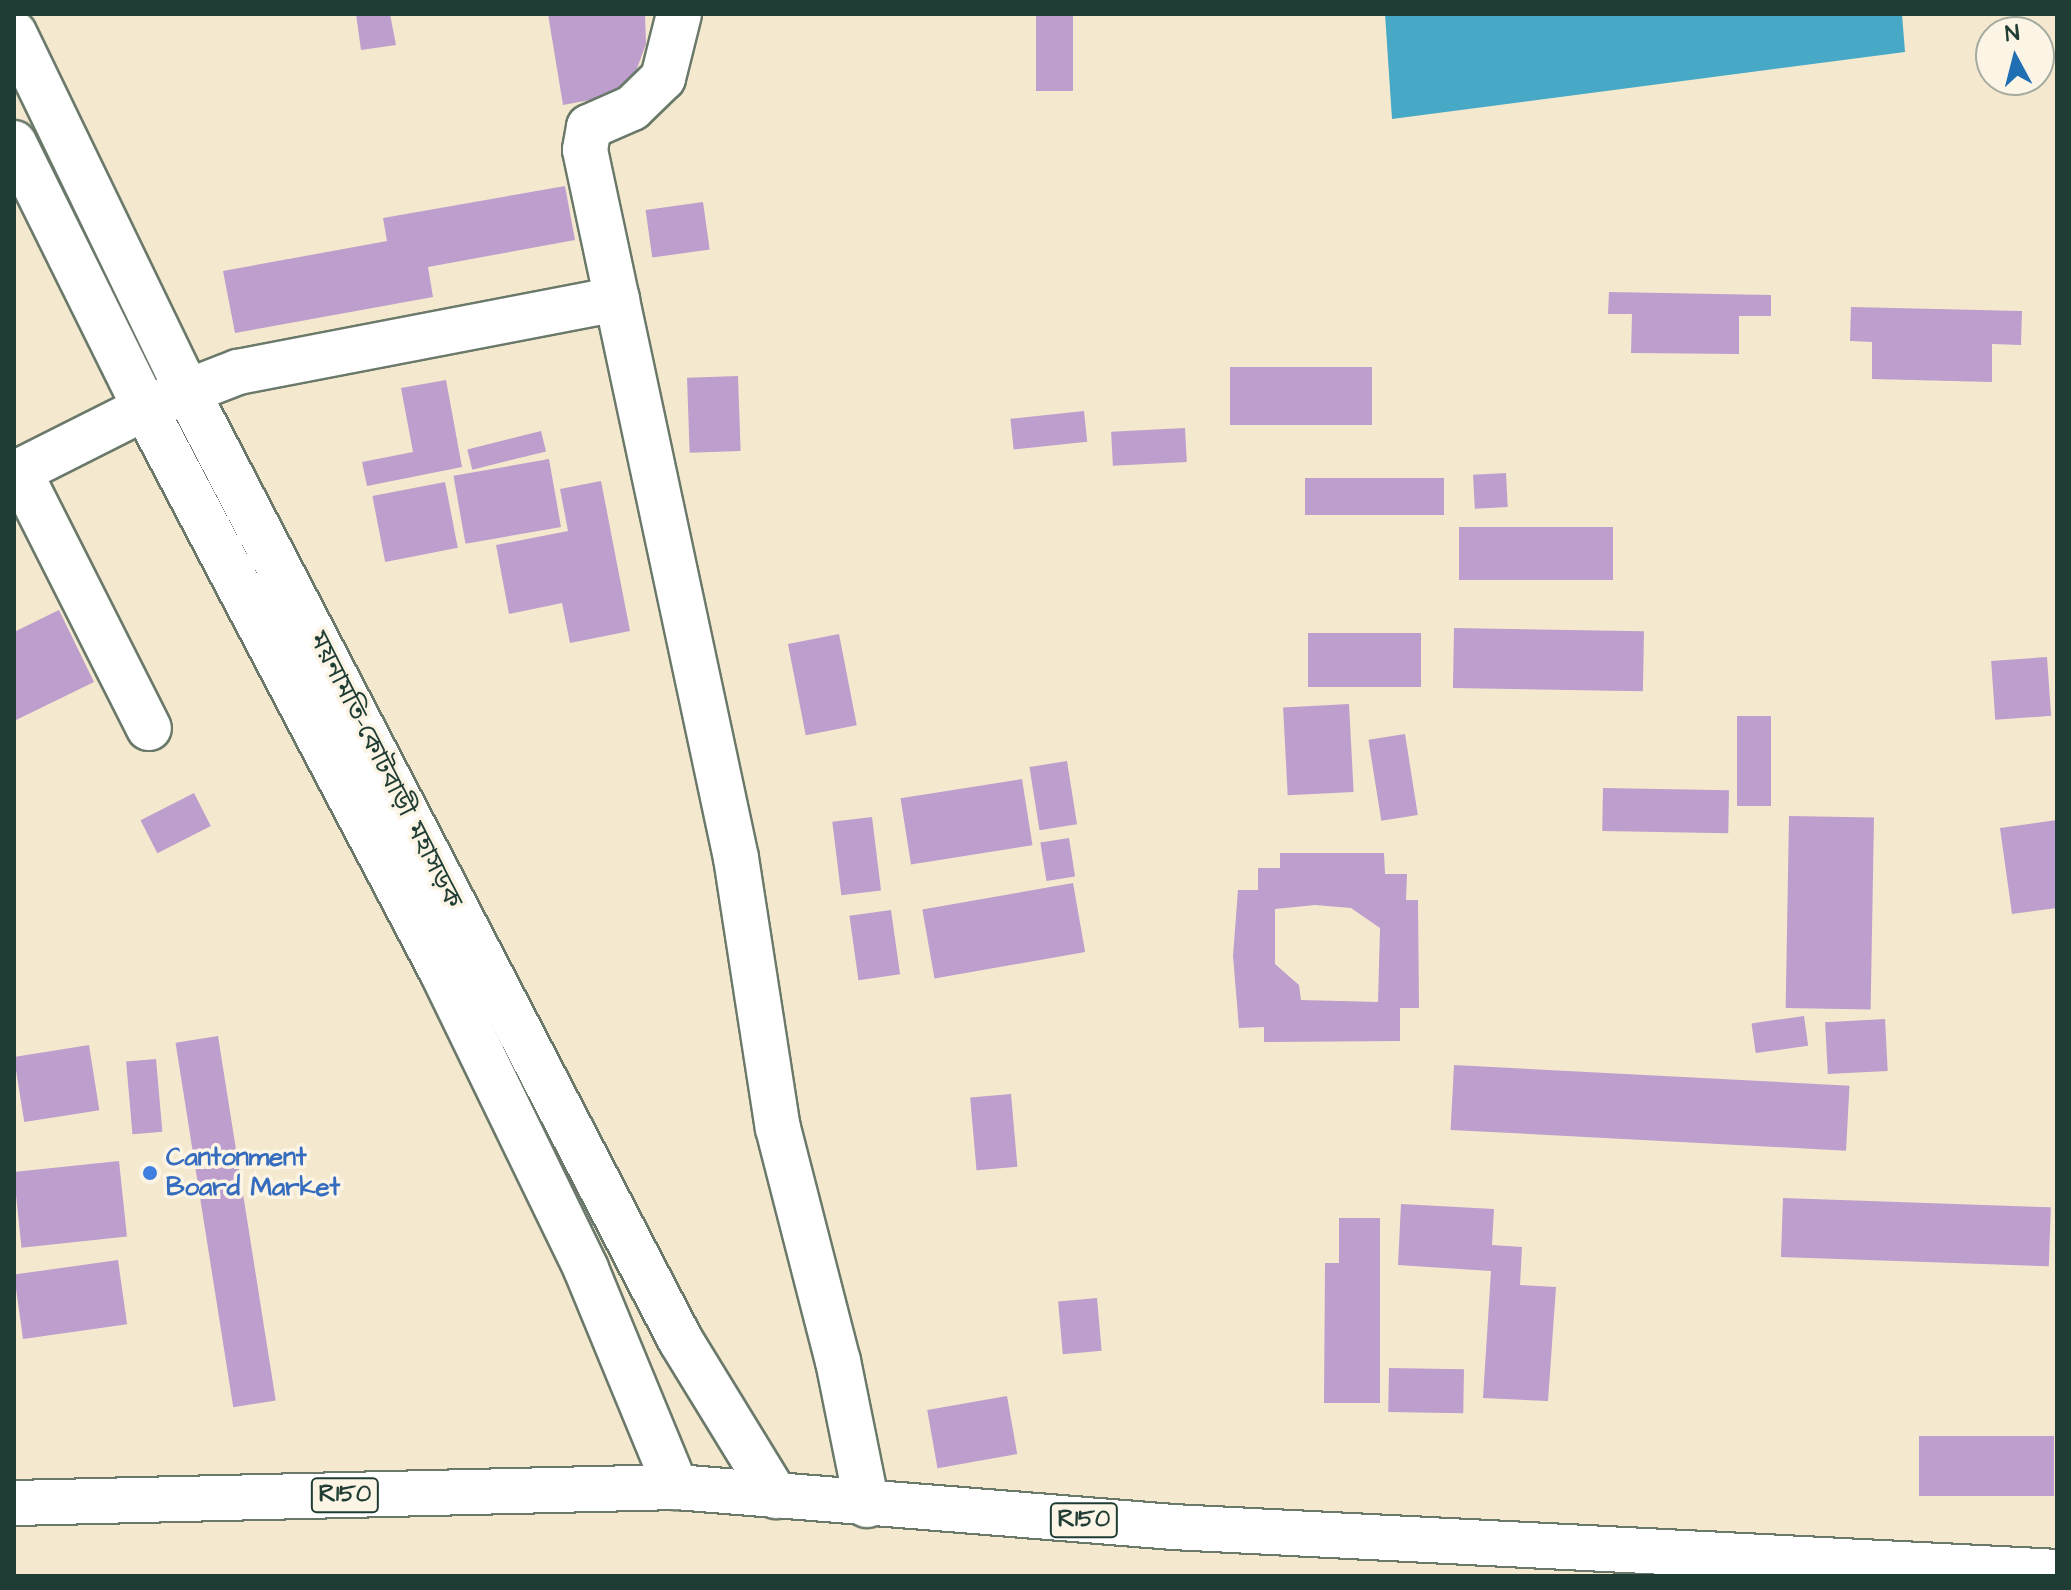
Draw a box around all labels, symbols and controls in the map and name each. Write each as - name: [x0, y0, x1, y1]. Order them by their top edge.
- north arrow: [1975, 16, 2055, 96]
- text: N: [2004, 17, 2021, 50]
- street label: ময়নামতি–কোটবাড়ী মহাসড়ক: [302, 627, 468, 913]
- place label: Cantonment Board Market: [166, 1142, 340, 1204]
- marker: Cantonment Board Market: [141, 1164, 159, 1182]
- road number: R150: [309, 1475, 381, 1515]
- road number: R150: [1048, 1500, 1120, 1540]

